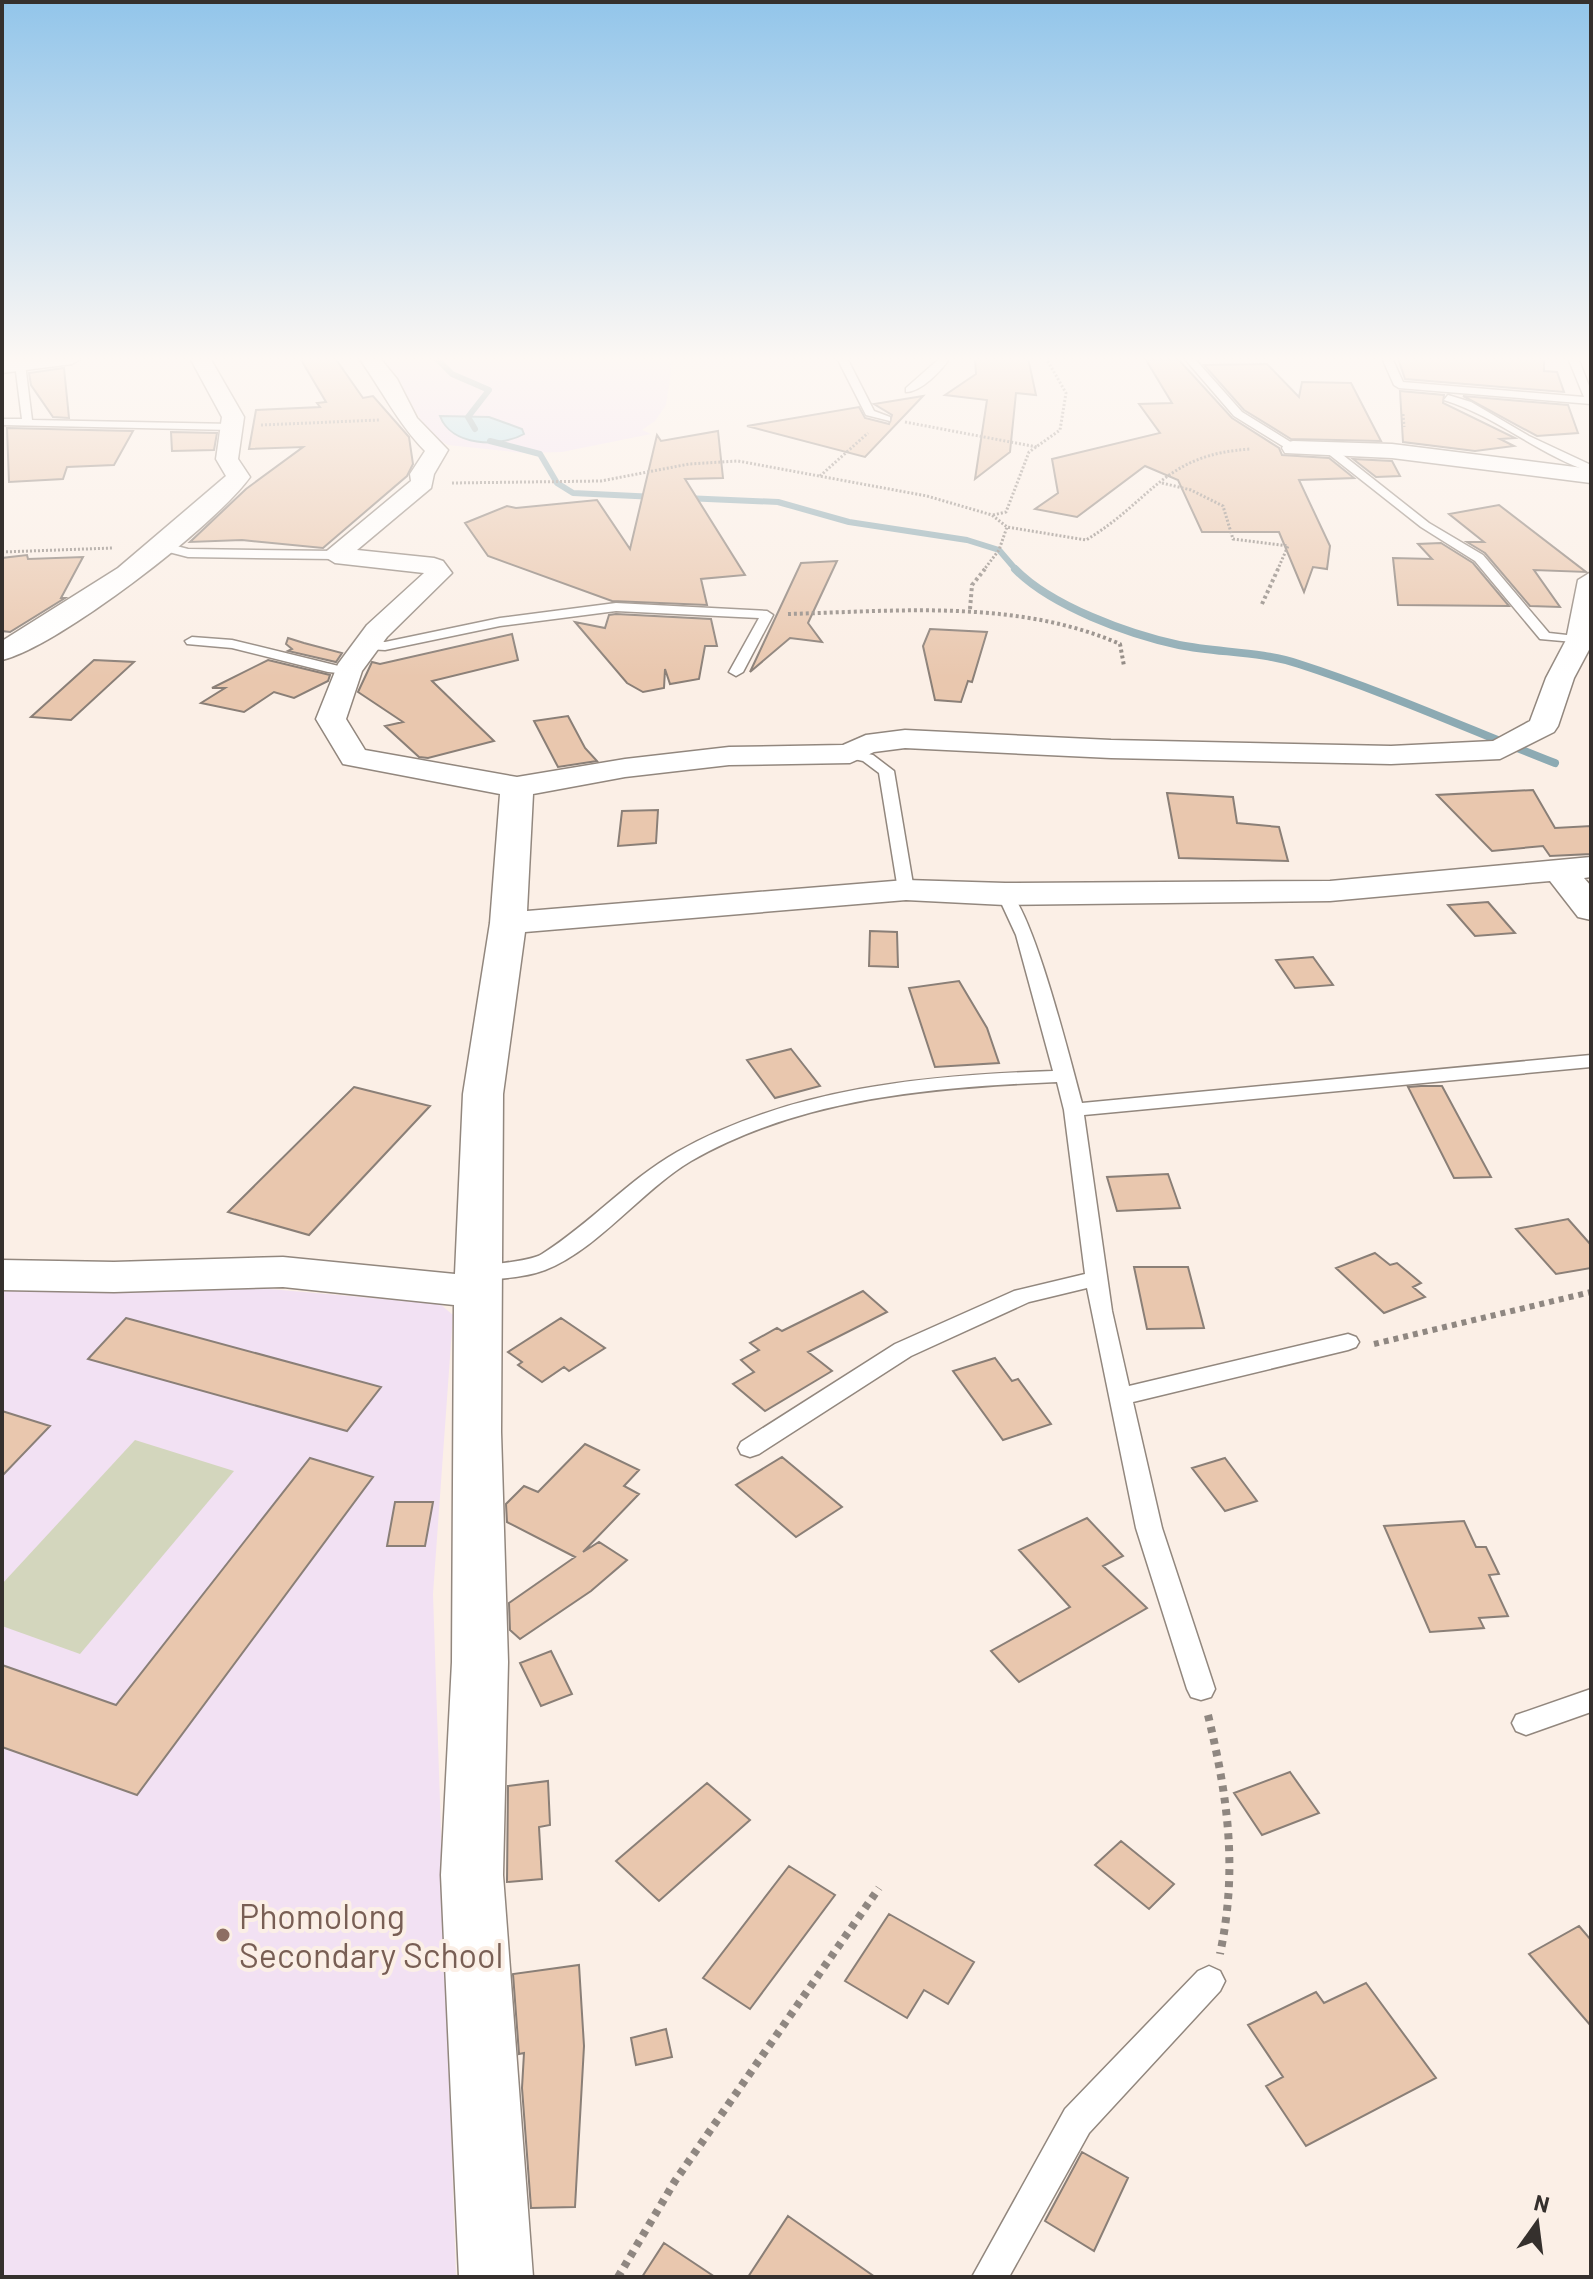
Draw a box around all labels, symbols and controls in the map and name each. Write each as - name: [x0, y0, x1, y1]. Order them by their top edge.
- place label: Phomolong Secondary School: [239, 1895, 503, 1975]
- marker: Phomolong Secondary School: [214, 1926, 232, 1944]
- north arrow: [1497, 2183, 1577, 2263]
- text: N: [1532, 2188, 1552, 2217]

